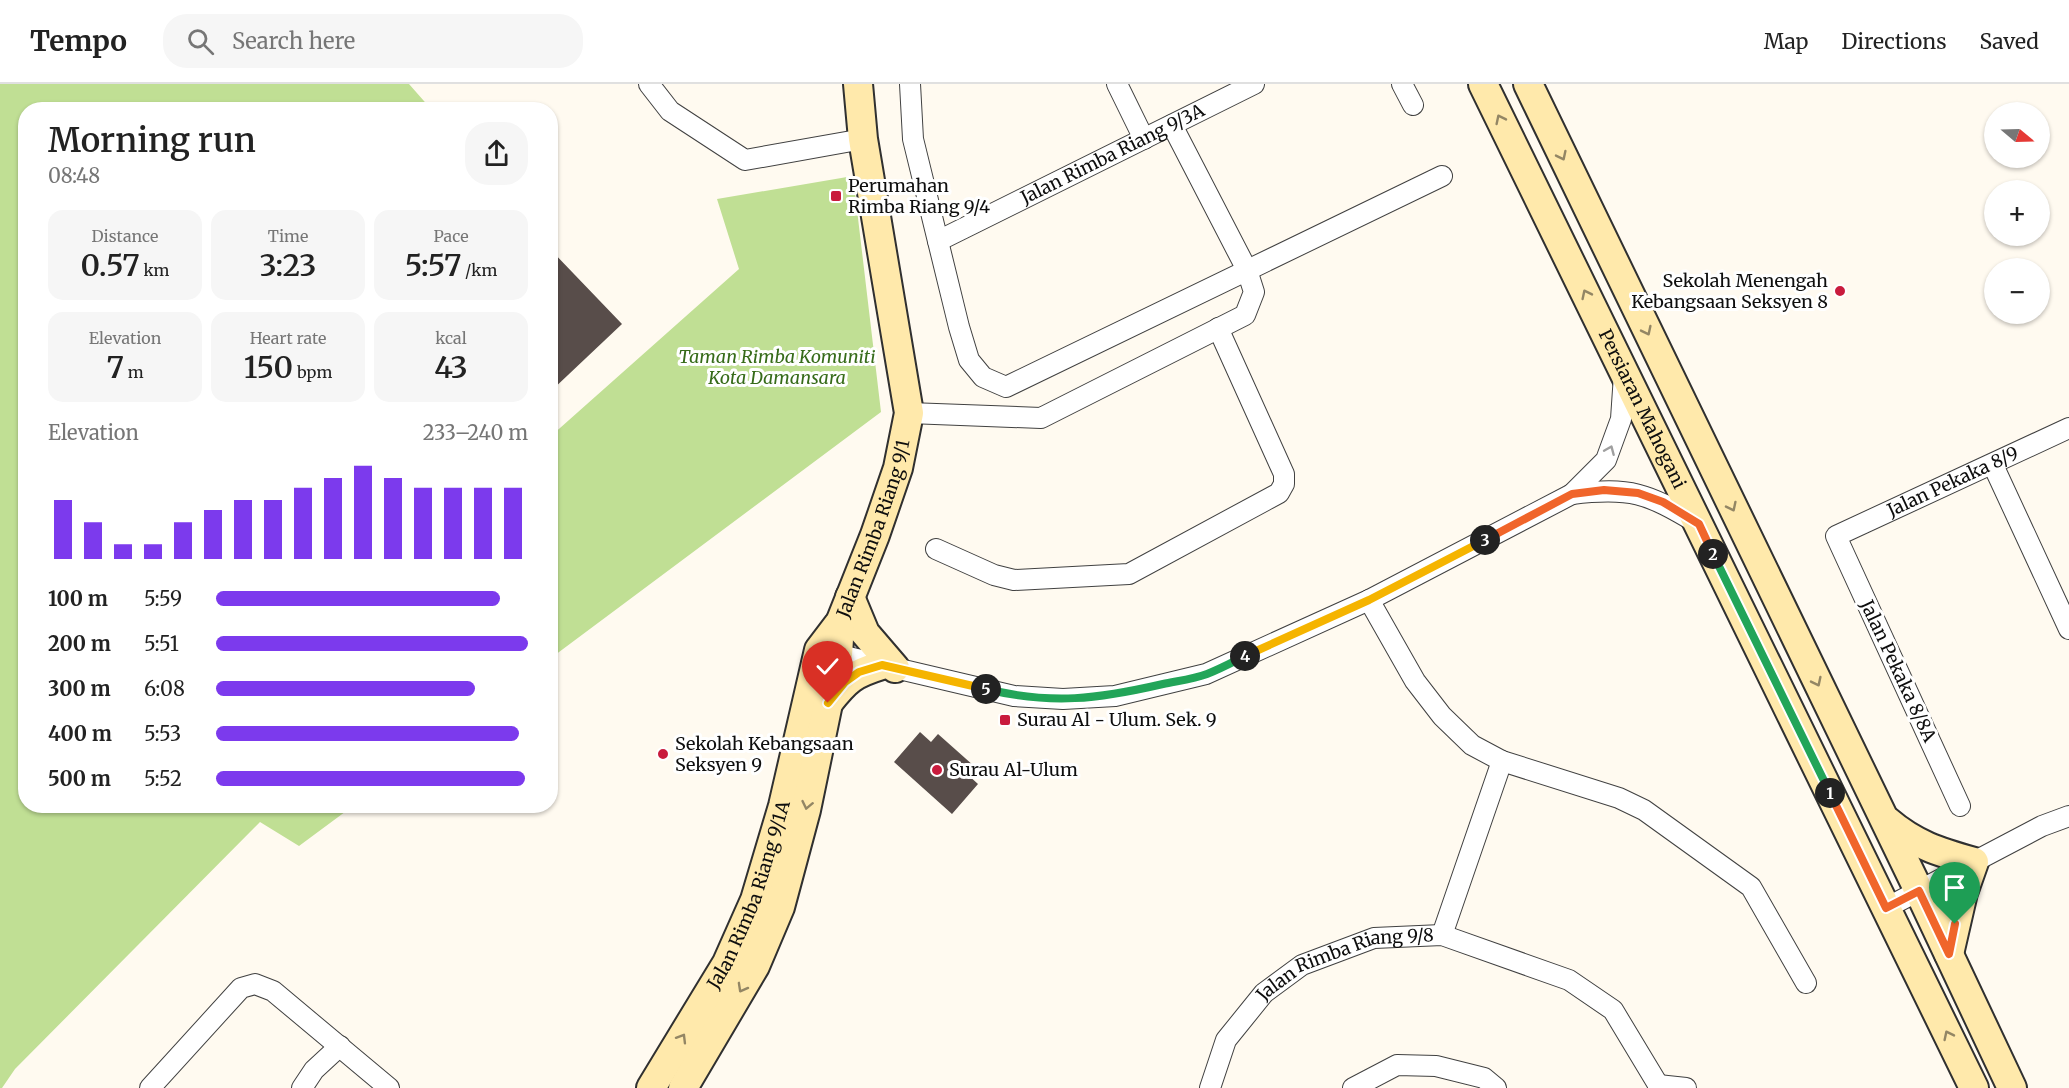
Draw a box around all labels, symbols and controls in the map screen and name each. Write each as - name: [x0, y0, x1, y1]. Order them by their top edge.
- search box: [163, 14, 583, 68]
- text: Tempo: [30, 23, 127, 59]
- icon: search: [184, 25, 217, 58]
- text: Search here: [232, 27, 355, 55]
- text: Map: [1764, 28, 1808, 55]
- text: Directions: [1841, 28, 1946, 55]
- text: Saved: [1979, 28, 2039, 55]
- street label: Jalan Rimba Riang 9/3A: [1016, 98, 1208, 210]
- north arrow: [1984, 102, 2050, 168]
- map controls: [1984, 102, 2050, 324]
- one-way arrow: [1496, 114, 1508, 125]
- text: Morning run: [48, 120, 256, 161]
- button: share: [465, 122, 528, 185]
- one-way arrow: [1555, 149, 1567, 160]
- text: 08:48: [48, 163, 100, 188]
- place label: Perumahan Rimba Riang 9/4: [848, 174, 990, 218]
- button: +: [1984, 180, 2050, 246]
- marker: Perumahan Rimba Riang 9/4: [829, 189, 843, 203]
- text: Distance: [92, 226, 158, 246]
- text: Time: [268, 226, 308, 246]
- text: Pace: [434, 226, 469, 246]
- text: 0.57: [81, 246, 140, 284]
- text: 3:23: [260, 246, 316, 284]
- text: 5:57: [405, 246, 461, 284]
- button: −: [1984, 258, 2050, 324]
- text: km: [140, 260, 169, 280]
- text: /km: [461, 260, 497, 280]
- place label: Sekolah Menengah Kebangsaan Seksyen 8: [1631, 269, 1828, 313]
- marker: Sekolah Menengah Kebangsaan Seksyen 8: [1833, 284, 1847, 298]
- one-way arrow: [1582, 290, 1594, 301]
- street label: Persiaran Mahogani: [1594, 325, 1691, 493]
- one-way arrow: [1640, 325, 1652, 336]
- text: Elevation: [89, 328, 161, 348]
- text: Heart rate: [250, 328, 326, 348]
- text: kcal: [435, 328, 467, 348]
- park label: Taman Rimba Komuniti Kota Damansara: [679, 345, 875, 389]
- text: 7: [106, 348, 124, 386]
- text: 150: [244, 348, 293, 386]
- text: 43: [434, 348, 468, 386]
- text: m: [124, 362, 144, 382]
- text: bpm: [293, 362, 332, 382]
- text: Elevation: [48, 420, 139, 445]
- text: 233–240 m: [423, 420, 528, 445]
- street label: Jalan Rimba Riang 9/1: [831, 437, 914, 622]
- street label: Jalan Pekaka 8/9: [1882, 441, 2022, 522]
- one-way arrow: [1603, 445, 1615, 456]
- one-way arrow: [1725, 500, 1737, 511]
- pin: 3: [1470, 525, 1500, 555]
- text: 3: [1480, 530, 1490, 550]
- pin: 2: [1698, 539, 1728, 569]
- text: 2: [1708, 544, 1718, 564]
- text: 100 m: [48, 586, 108, 611]
- text: 5:59: [144, 586, 182, 611]
- street label: Jalan Pekaka 8/8A: [1855, 595, 1942, 746]
- text: 200 m: [48, 631, 111, 656]
- text: 5:51: [144, 631, 179, 656]
- pin: [802, 641, 853, 703]
- pin: 4: [1230, 641, 1260, 671]
- text: 4: [1240, 646, 1250, 666]
- icon: check: [811, 650, 844, 683]
- pin: 5: [971, 674, 1001, 704]
- text: 300 m: [48, 676, 111, 701]
- text: 6:08: [144, 676, 185, 701]
- one-way arrow: [1810, 676, 1822, 687]
- text: 5: [981, 679, 991, 699]
- place label: Surau Al - Ulum. Sek. 9: [1017, 708, 1217, 731]
- marker: Surau Al - Ulum. Sek. 9: [998, 713, 1012, 727]
- text: 400 m: [48, 721, 112, 746]
- text: 5:53: [144, 721, 181, 746]
- place label: Sekolah Kebangsaan Seksyen 9: [675, 732, 854, 776]
- marker: Sekolah Kebangsaan Seksyen 9: [656, 747, 670, 761]
- place label: Surau Al-Ulum: [949, 758, 1078, 781]
- marker: Surau Al-Ulum: [930, 763, 944, 777]
- text: 500 m: [48, 766, 111, 791]
- text: 5:52: [144, 766, 182, 791]
- pin: 1: [1815, 778, 1845, 808]
- text: 1: [1826, 783, 1834, 803]
- street label: Jalan Rimba Riang 9/1A: [701, 797, 795, 994]
- one-way arrow: [801, 799, 814, 809]
- pin: [1929, 862, 1980, 924]
- icon: arrive: [1938, 871, 1971, 904]
- street label: Jalan Rimba Riang 9/8: [1250, 923, 1434, 1005]
- one-way arrow: [738, 982, 749, 992]
- one-way arrow: [1944, 1031, 1956, 1042]
- one-way arrow: [675, 1034, 687, 1044]

